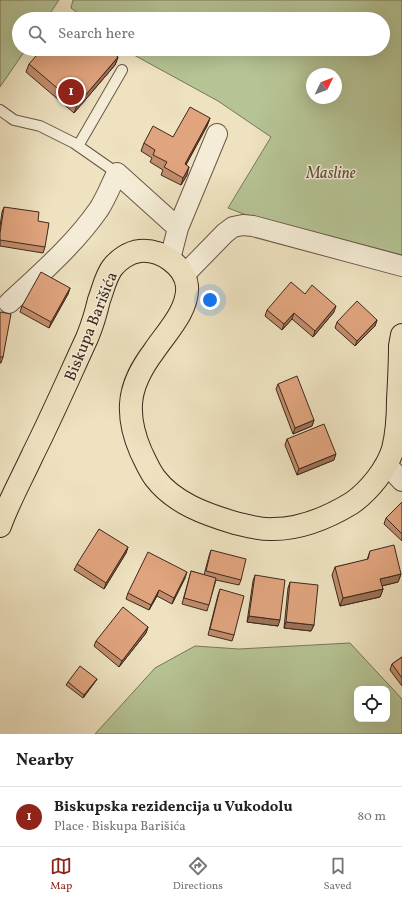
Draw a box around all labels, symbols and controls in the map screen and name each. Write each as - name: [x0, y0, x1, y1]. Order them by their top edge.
- search box: [12, 12, 390, 56]
- icon: search: [26, 23, 48, 45]
- text: Search here: [58, 24, 135, 45]
- north arrow: [306, 68, 342, 104]
- pin: 1: [58, 77, 84, 107]
- park label: Masline: [305, 163, 356, 185]
- street label: Biskupa Barišića: [60, 269, 124, 385]
- your location: [200, 290, 220, 310]
- map controls: [354, 686, 390, 722]
- button: locate: [354, 686, 390, 722]
- text: Nearby: [16, 749, 74, 772]
- text: Biskupska rezidencija u Vukodolu: [54, 797, 293, 818]
- text: 1: [26, 808, 32, 826]
- text: 80 m: [357, 808, 386, 826]
- text: Place · Biskupa Barišića: [54, 818, 186, 836]
- tab: Map: [50, 855, 72, 894]
- tab: Directions: [173, 855, 223, 894]
- tab: Saved: [323, 855, 352, 894]

